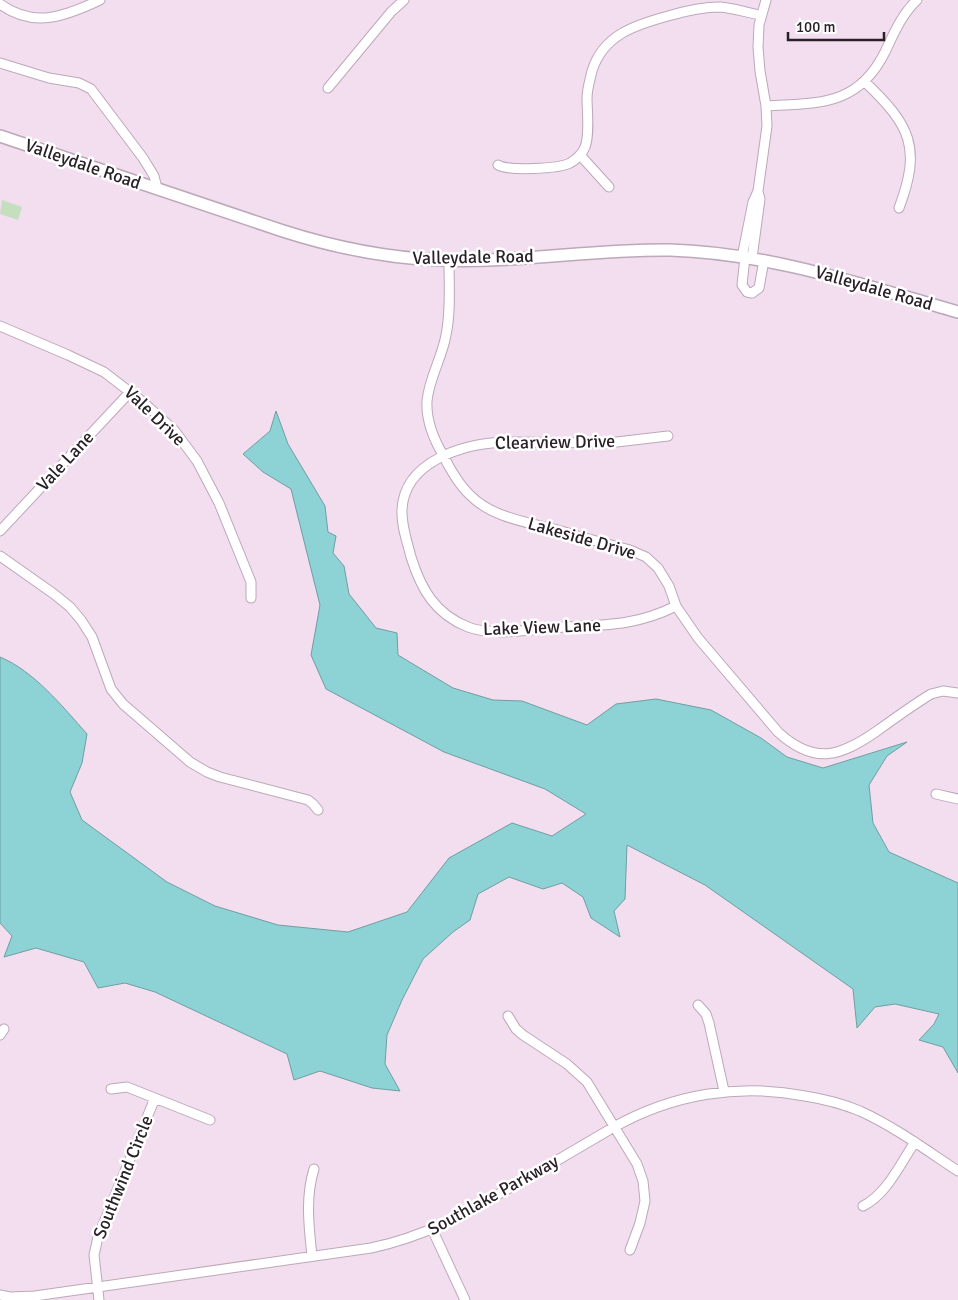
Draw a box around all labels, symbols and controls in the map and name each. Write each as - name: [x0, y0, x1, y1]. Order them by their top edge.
- scale bar: [788, 10, 884, 42]
- text: 100 m: [796, 18, 836, 36]
- street label: Valleydale Road: [22, 134, 144, 194]
- street label: Valleydale Road: [412, 245, 534, 269]
- street label: Valleydale Road: [813, 261, 935, 315]
- street label: Vale Drive: [120, 381, 190, 451]
- street label: Vale Lane: [32, 426, 98, 496]
- street label: Clearview Drive: [495, 430, 615, 454]
- street label: Lakeside Drive: [525, 512, 639, 564]
- street label: Lake View Lane: [483, 614, 601, 640]
- street label: Southwind Circle: [88, 1112, 158, 1242]
- street label: Southlake Parkway: [424, 1150, 563, 1240]

